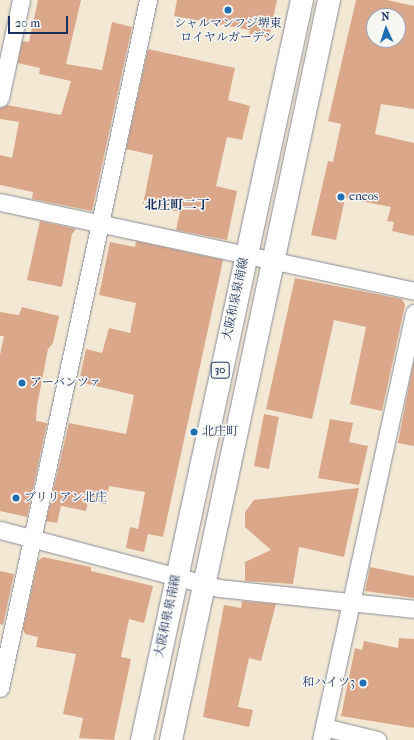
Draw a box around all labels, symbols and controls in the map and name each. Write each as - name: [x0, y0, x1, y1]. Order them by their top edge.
- marker: シャルマンフジ堺東 ロイヤルガーデン: [223, 5, 233, 15]
- scale bar: [10, 8, 70, 34]
- north arrow: [366, 8, 406, 48]
- text: N: [381, 10, 390, 23]
- text: 20 m: [15, 16, 40, 30]
- place label: シャルマンフジ堺東 ロイヤルガーデン: [174, 17, 282, 45]
- place label: eneos: [349, 190, 378, 204]
- marker: eneos: [336, 192, 346, 202]
- district label: 北庄町二丁: [145, 197, 209, 213]
- street label: 大阪和泉泉南線: [220, 256, 252, 342]
- road number: 30: [210, 361, 230, 379]
- place label: アーバンツァ: [30, 376, 102, 390]
- marker: アーバンツァ: [17, 378, 27, 388]
- place label: 北庄町: [202, 425, 238, 439]
- marker: 北庄町: [189, 427, 199, 437]
- place label: ブリリアン北庄: [24, 491, 108, 505]
- marker: ブリリアン北庄: [11, 493, 21, 503]
- street label: 大阪和泉泉南線: [152, 573, 184, 659]
- place label: 和ハイツ3: [302, 676, 355, 690]
- marker: 和ハイツ3: [358, 678, 368, 688]

